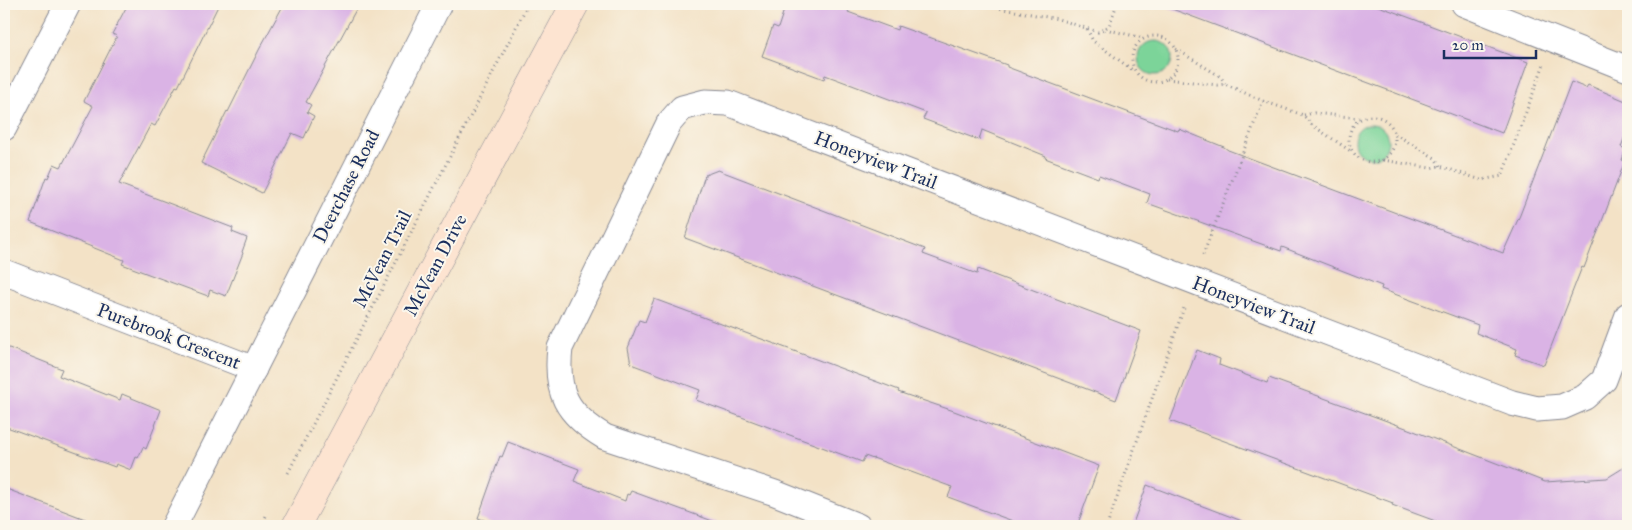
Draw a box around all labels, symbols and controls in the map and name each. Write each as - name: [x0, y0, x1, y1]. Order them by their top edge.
- scale bar: [1444, 28, 1537, 60]
- text: 20 m: [1452, 36, 1484, 54]
- street label: Deerchase Road: [308, 125, 385, 246]
- street label: Honeyview Trail: [811, 126, 941, 194]
- street label: McVean Trail: [348, 206, 417, 312]
- street label: McVean Drive: [398, 210, 472, 320]
- street label: Honeyview Trail: [1189, 271, 1319, 339]
- street label: Purebrook Crescent: [94, 298, 244, 374]

